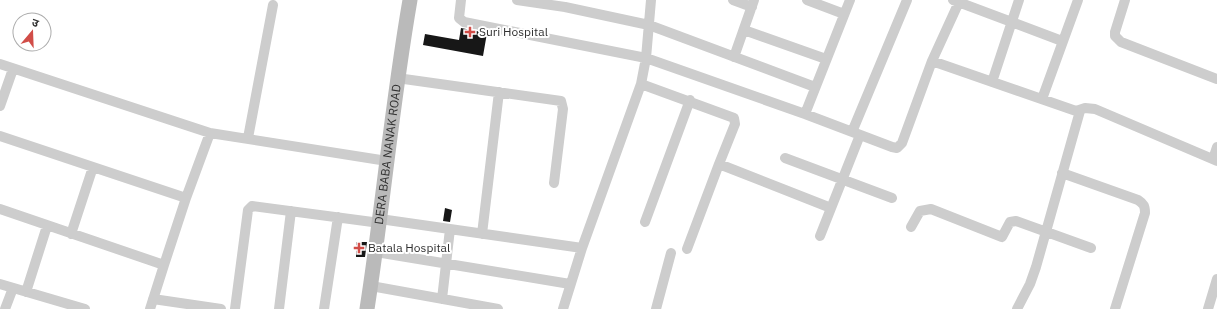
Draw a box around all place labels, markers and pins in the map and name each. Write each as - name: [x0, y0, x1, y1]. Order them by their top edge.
- place label: Suri Hospital: [479, 24, 548, 39]
- marker: Suri Hospital: [464, 26, 476, 38]
- place label: Batala Hospital: [368, 240, 450, 255]
- marker: Batala Hospital: [353, 242, 365, 254]

